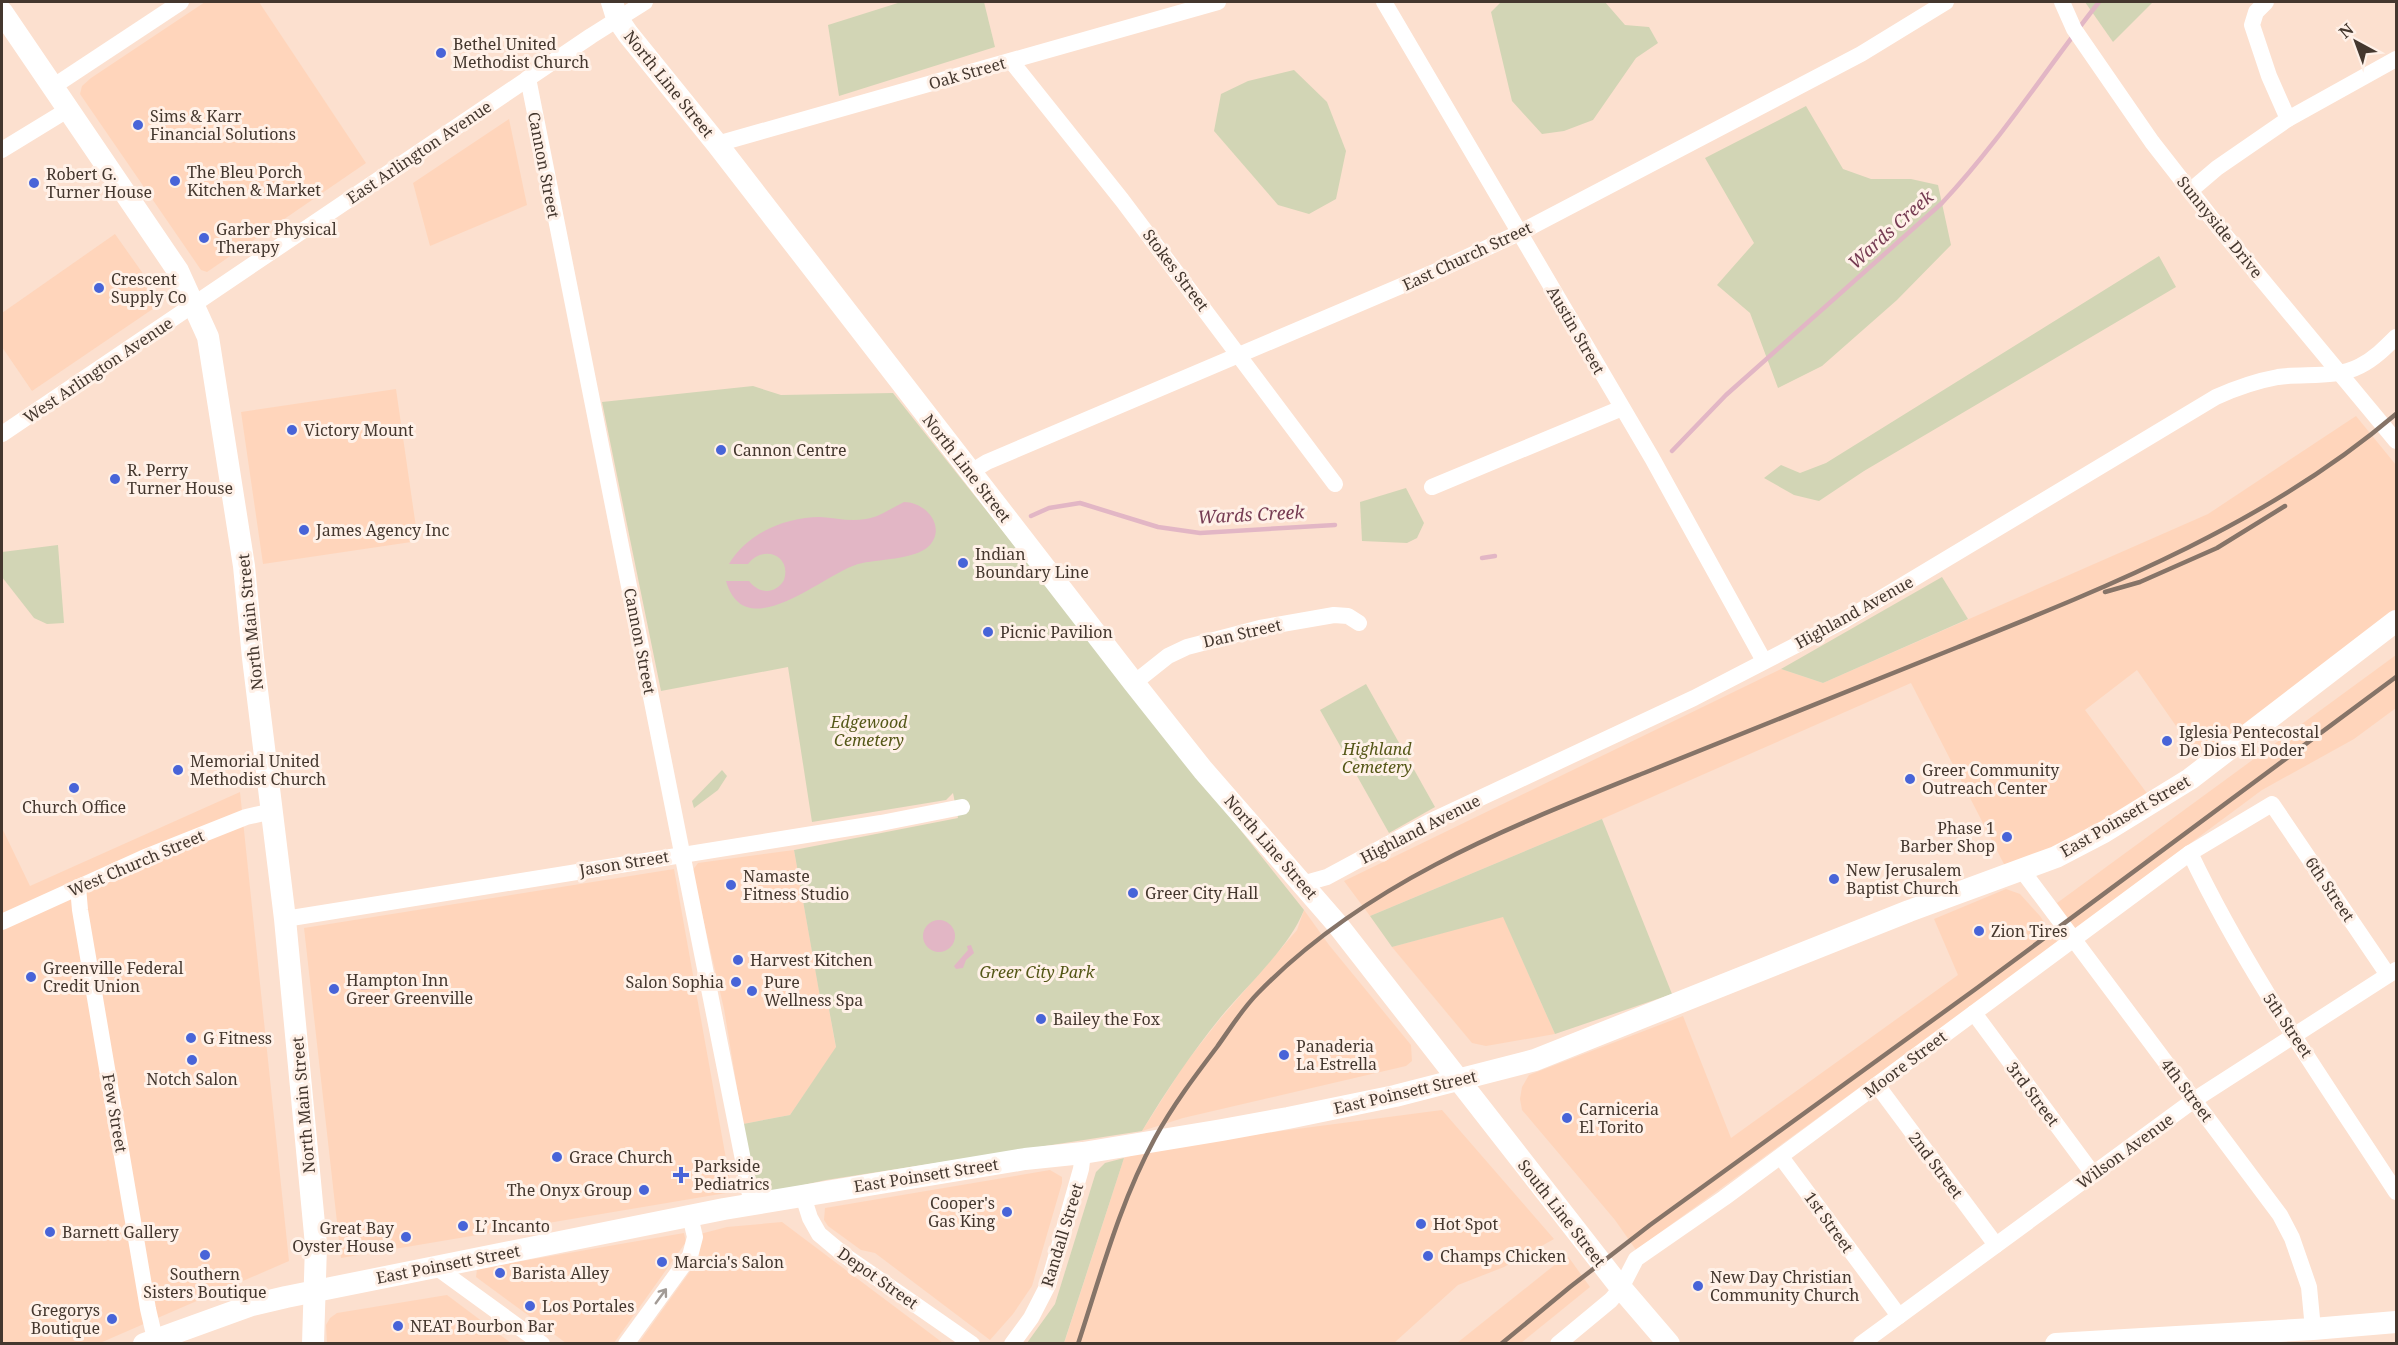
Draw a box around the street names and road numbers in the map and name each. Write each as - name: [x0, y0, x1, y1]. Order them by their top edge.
- street label: North Line Street: [619, 26, 719, 142]
- street label: Oak Street: [926, 51, 1008, 94]
- street label: East Arlington Avenue: [342, 95, 496, 209]
- street label: Cannon Street: [523, 110, 565, 220]
- street label: Sunnyside Drive: [2172, 171, 2268, 283]
- street label: East Church Street: [1399, 216, 1536, 296]
- street label: Stokes Street: [1138, 225, 1214, 316]
- street label: Austin Street: [1542, 282, 1610, 378]
- street label: West Arlington Avenue: [19, 312, 177, 428]
- street label: North Line Street: [918, 409, 1016, 527]
- street label: North Main Street: [232, 552, 268, 691]
- street label: Highland Avenue: [1791, 570, 1917, 654]
- street label: Cannon Street: [619, 586, 661, 696]
- street label: Dan Street: [1201, 613, 1284, 653]
- street label: East Poinsett Street: [2056, 770, 2194, 862]
- street label: Highland Avenue: [1356, 789, 1484, 869]
- street label: North Line Street: [1220, 790, 1323, 904]
- street label: West Church Street: [65, 824, 208, 902]
- street label: Jason Street: [577, 845, 671, 881]
- street label: 6th Street: [2300, 852, 2360, 926]
- street label: 5th Street: [2258, 988, 2318, 1062]
- street label: Moore Street: [1859, 1025, 1951, 1102]
- street label: North Main Street: [286, 1035, 320, 1174]
- street label: 4th Street: [2156, 1054, 2218, 1126]
- street label: 3rd Street: [2002, 1057, 2065, 1131]
- street label: East Poinsett Street: [1331, 1065, 1479, 1119]
- street label: Few Street: [97, 1072, 133, 1155]
- street label: Wilson Avenue: [2072, 1108, 2178, 1194]
- street label: 2nd Street: [1904, 1127, 1968, 1203]
- street label: East Poinsett Street: [852, 1153, 1000, 1197]
- street label: South Line Street: [1513, 1155, 1611, 1272]
- street label: Randall Street: [1036, 1180, 1088, 1290]
- street label: 1st Street: [1799, 1187, 1859, 1257]
- street label: East Poinsett Street: [374, 1239, 522, 1289]
- street label: Depot Street: [833, 1242, 923, 1314]

